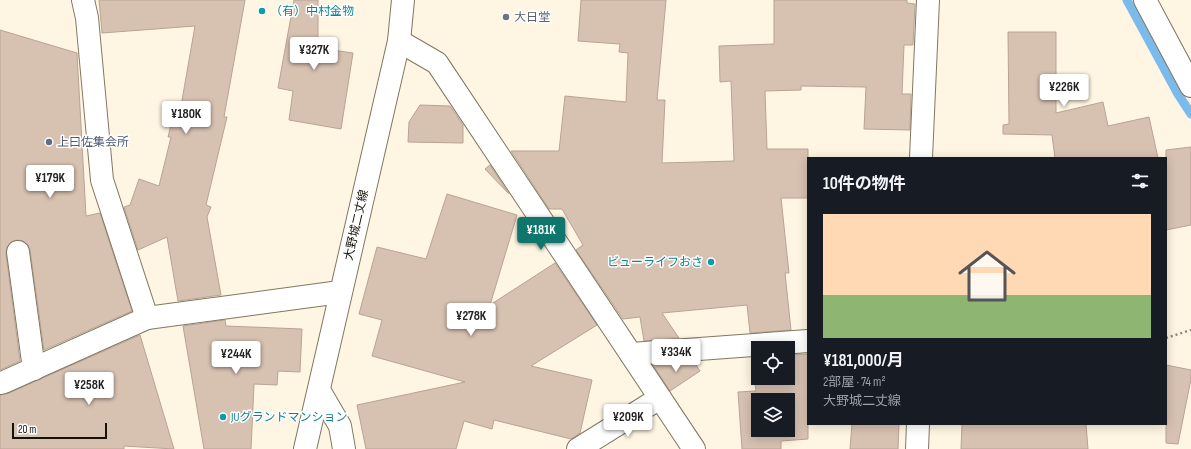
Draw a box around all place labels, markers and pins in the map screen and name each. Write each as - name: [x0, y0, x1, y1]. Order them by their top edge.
- place label: （有）中村金物: [270, 4, 354, 19]
- marker: （有）中村金物: [257, 6, 267, 16]
- place label: 大日堂: [514, 10, 550, 25]
- marker: 大日堂: [501, 12, 511, 22]
- pin: ¥327K: [286, 37, 342, 71]
- pin: ¥226K: [1036, 74, 1092, 108]
- pin: ¥180K: [158, 101, 214, 135]
- place label: 上曰佐集会所: [57, 135, 129, 150]
- marker: 上曰佐集会所: [44, 137, 54, 147]
- pin: ¥179K: [22, 165, 78, 199]
- pin: ¥181K: [513, 217, 569, 251]
- place label: ビューライフおさ: [607, 255, 703, 270]
- marker: ビューライフおさ: [706, 257, 716, 267]
- pin: ¥278K: [443, 303, 499, 337]
- pin: ¥334K: [648, 339, 704, 373]
- pin: ¥244K: [208, 341, 264, 375]
- pin: ¥258K: [61, 372, 117, 406]
- pin: ¥209K: [600, 404, 656, 438]
- place label: JUグランドマンション: [230, 410, 347, 425]
- marker: JUグランドマンション: [218, 412, 228, 422]

